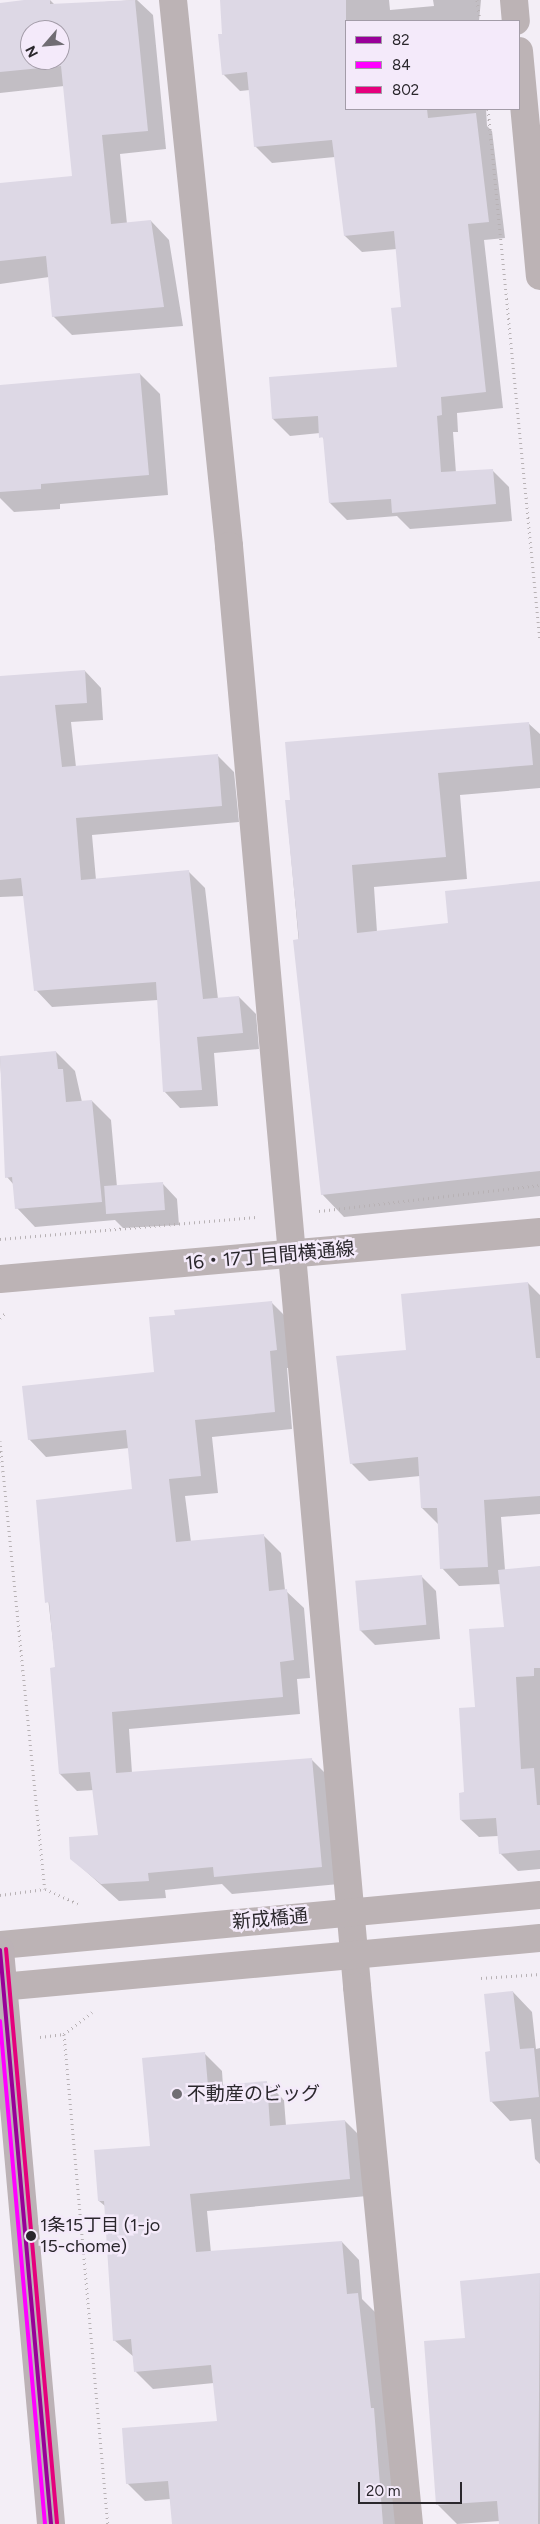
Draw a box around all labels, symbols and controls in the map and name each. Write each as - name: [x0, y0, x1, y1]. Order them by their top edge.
- north arrow: [20, 20, 70, 70]
- legend: [345, 20, 520, 110]
- text: 82: [392, 31, 410, 49]
- text: N: [22, 43, 42, 60]
- text: 84: [392, 56, 411, 74]
- text: 802: [392, 81, 419, 99]
- street label: 16・17丁目間横通線: [185, 1237, 355, 1275]
- street label: 新成橋通: [231, 1904, 309, 1934]
- place label: 不動産のビッグ: [187, 2083, 320, 2105]
- marker: 不動産のビッグ: [171, 2088, 183, 2100]
- place label: 1条15丁目 (1-jo 15-chome): [40, 2215, 160, 2258]
- marker: 1条15丁目 (1-jo 15-chome): [26, 2231, 36, 2241]
- scale bar: [360, 2472, 464, 2504]
- text: 20 m: [366, 2482, 400, 2500]

